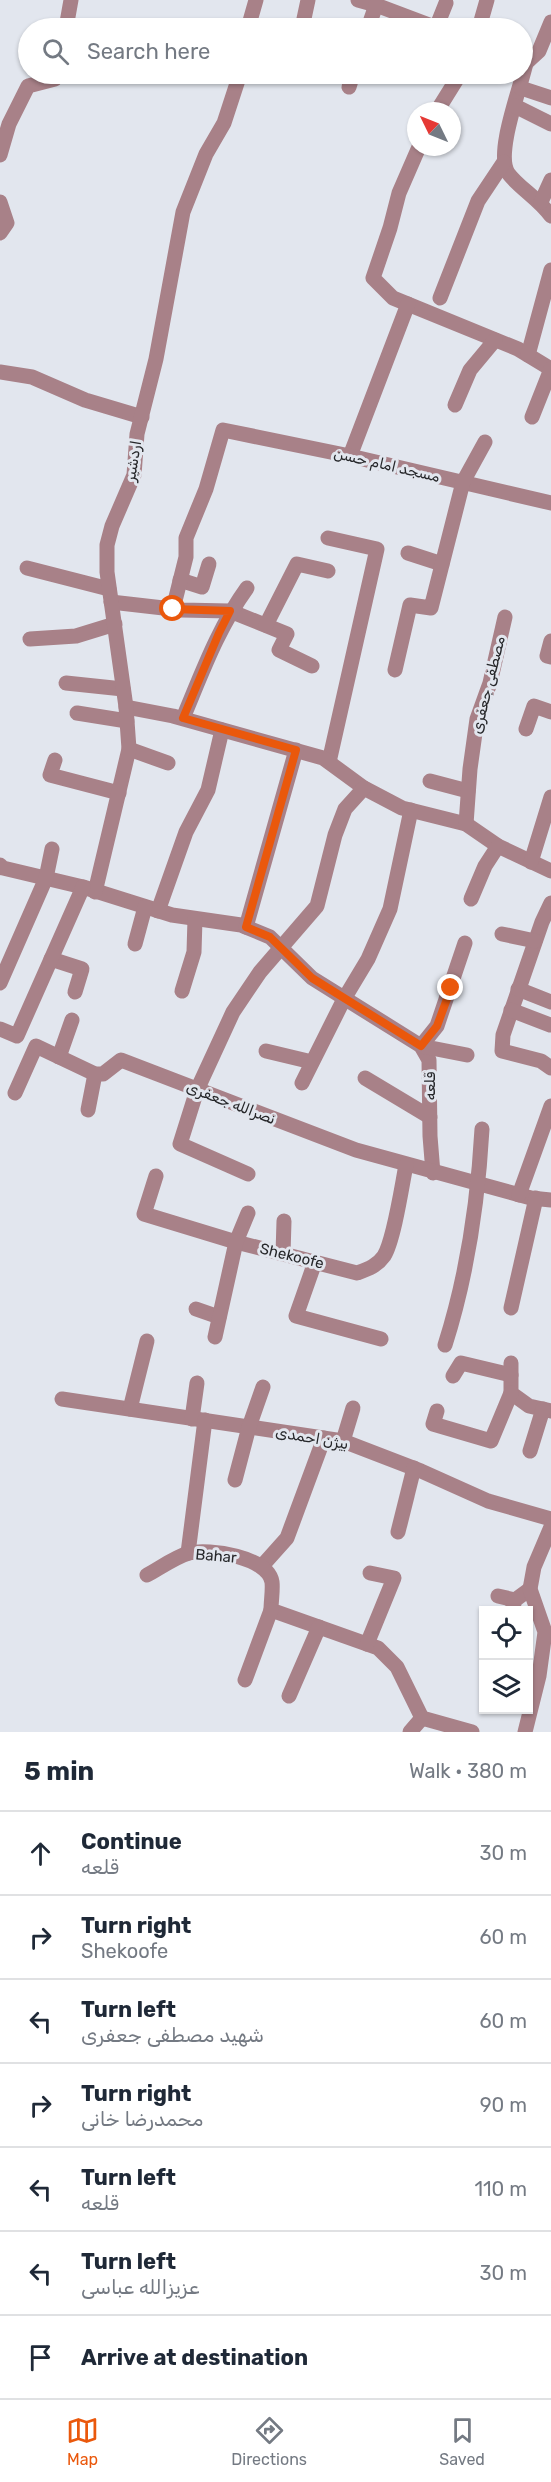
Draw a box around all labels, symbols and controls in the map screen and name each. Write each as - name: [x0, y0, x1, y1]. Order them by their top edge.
- search box: [18, 18, 533, 84]
- icon: search: [39, 35, 72, 68]
- text: Search here: [87, 38, 210, 65]
- north arrow: [407, 102, 461, 156]
- street label: اردشیر: [121, 439, 145, 484]
- street label: مسجد امام حسن: [332, 444, 442, 487]
- route start: [159, 595, 185, 621]
- street label: مصطفی جعفری: [467, 634, 509, 736]
- route end: [437, 974, 463, 1000]
- street label: قلعه: [421, 1072, 439, 1100]
- street label: نصرالله جعفری: [184, 1078, 278, 1128]
- street label: Shekoofe: [258, 1239, 326, 1273]
- street label: بیژن احمدی: [274, 1423, 350, 1453]
- street label: Bahar: [195, 1545, 238, 1567]
- map controls: [479, 1606, 533, 1714]
- button: locate: [479, 1606, 533, 1660]
- button: layers: [479, 1660, 533, 1714]
- text: 5 min: [24, 1756, 94, 1787]
- text: Walk · 380 m: [409, 1759, 527, 1783]
- text: Continue: [81, 1828, 182, 1855]
- icon: ahead: [24, 1837, 57, 1870]
- text: 30 m: [480, 1841, 527, 1865]
- text: قلعه: [81, 1855, 119, 1879]
- text: Turn right: [81, 1912, 191, 1939]
- icon: right: [24, 1921, 57, 1954]
- text: 60 m: [480, 1925, 527, 1949]
- text: Shekoofe: [81, 1939, 168, 1963]
- text: Turn left: [81, 1996, 176, 2023]
- icon: left: [24, 2005, 57, 2038]
- text: 60 m: [480, 2009, 527, 2033]
- text: شهید مصطفی جعفری: [81, 2023, 264, 2047]
- text: Turn right: [81, 2080, 191, 2107]
- icon: right: [24, 2089, 57, 2122]
- text: 90 m: [480, 2093, 527, 2117]
- text: محمدرضا خانی: [81, 2107, 203, 2131]
- text: Turn left: [81, 2164, 176, 2191]
- icon: left: [24, 2173, 57, 2206]
- text: 110 m: [475, 2177, 527, 2201]
- text: قلعه: [81, 2191, 119, 2215]
- text: Turn left: [81, 2248, 176, 2275]
- icon: left: [24, 2257, 57, 2290]
- text: 30 m: [480, 2261, 527, 2285]
- text: عزیزالله عباسی: [81, 2275, 200, 2299]
- icon: arrive: [24, 2341, 57, 2374]
- text: Arrive at destination: [81, 2344, 308, 2371]
- tab: Map: [66, 2414, 99, 2469]
- tab: Directions: [231, 2414, 307, 2469]
- tab: Saved: [439, 2414, 485, 2469]

